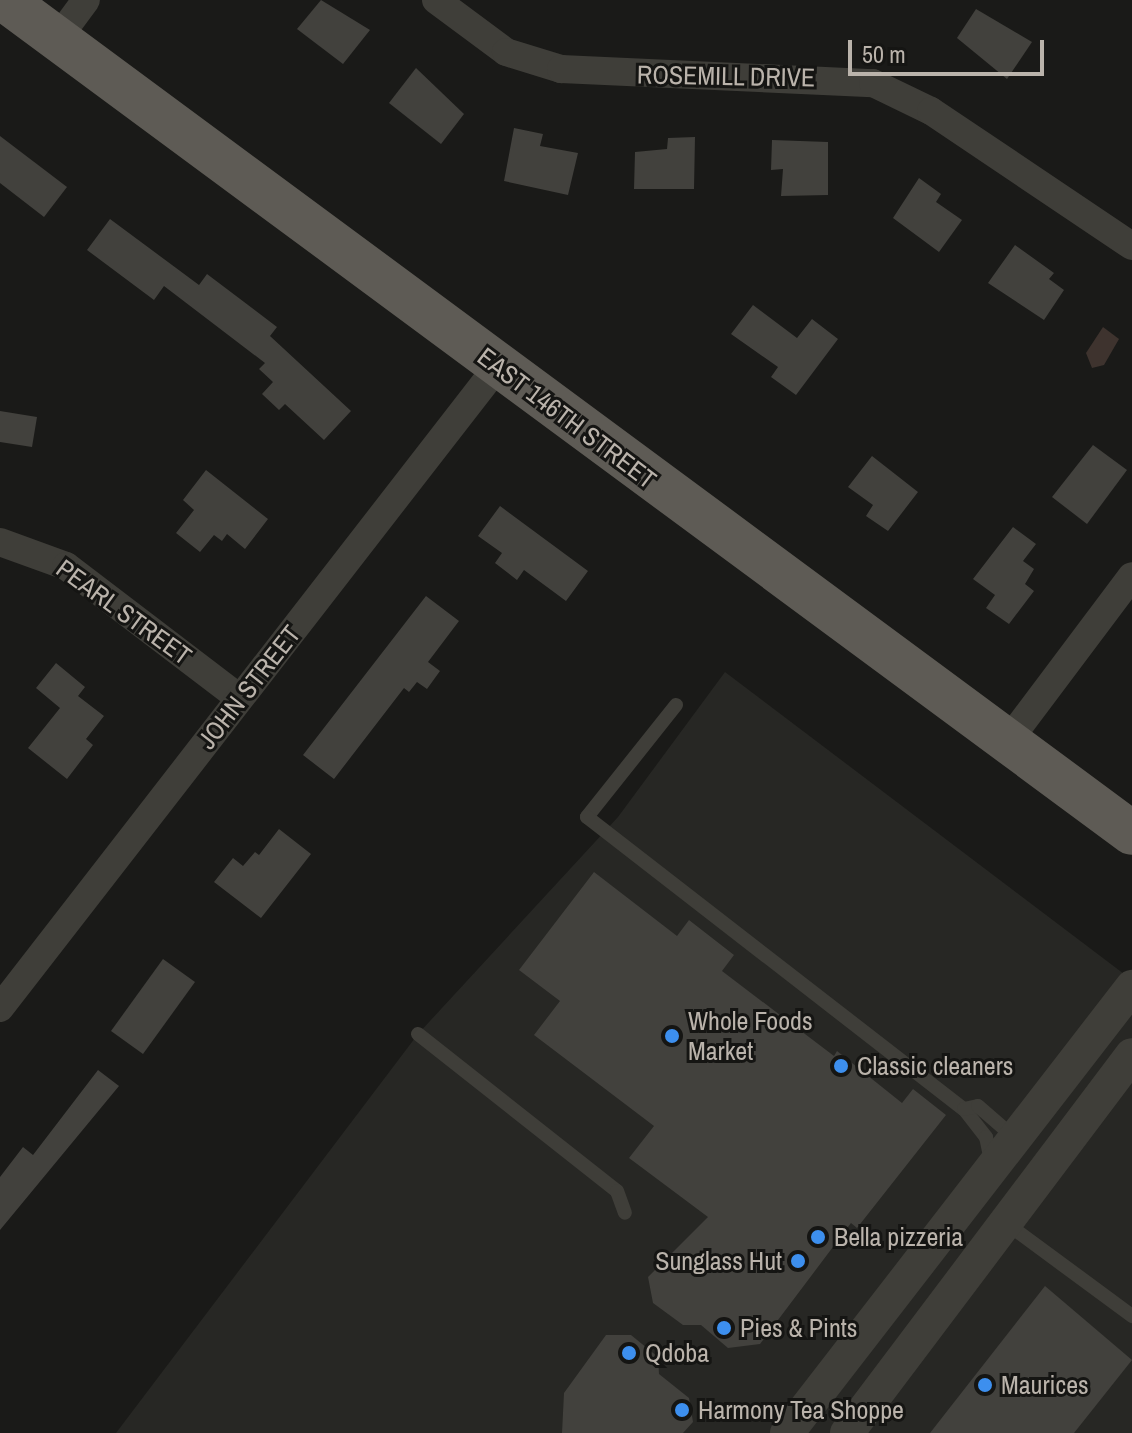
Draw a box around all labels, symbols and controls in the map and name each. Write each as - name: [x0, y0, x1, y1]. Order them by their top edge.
- scale bar: [852, 24, 1048, 74]
- text: 50 m: [862, 38, 906, 70]
- street label: ROSEMILL DRIVE: [636, 59, 816, 93]
- street label: EAST 146TH STREET: [472, 341, 662, 495]
- street label: PEARL STREET: [50, 552, 198, 672]
- street label: JOHN STREET: [191, 619, 307, 755]
- place label: Whole Foods Market: [688, 1005, 813, 1066]
- marker: Whole Foods Market: [663, 1027, 681, 1045]
- place label: Classic cleaners: [857, 1050, 1013, 1082]
- marker: Classic cleaners: [832, 1057, 850, 1075]
- place label: Bella pizzeria: [834, 1221, 963, 1253]
- marker: Bella pizzeria: [809, 1228, 827, 1246]
- place label: Sunglass Hut: [655, 1245, 782, 1277]
- marker: Sunglass Hut: [789, 1252, 807, 1270]
- place label: Pies & Pints: [740, 1312, 857, 1344]
- marker: Pies & Pints: [715, 1319, 733, 1337]
- place label: Qdoba: [645, 1337, 709, 1369]
- marker: Qdoba: [620, 1344, 638, 1362]
- place label: Maurices: [1001, 1369, 1089, 1401]
- marker: Maurices: [976, 1376, 994, 1394]
- place label: Harmony Tea Shoppe: [698, 1394, 904, 1426]
- marker: Harmony Tea Shoppe: [673, 1401, 691, 1419]

